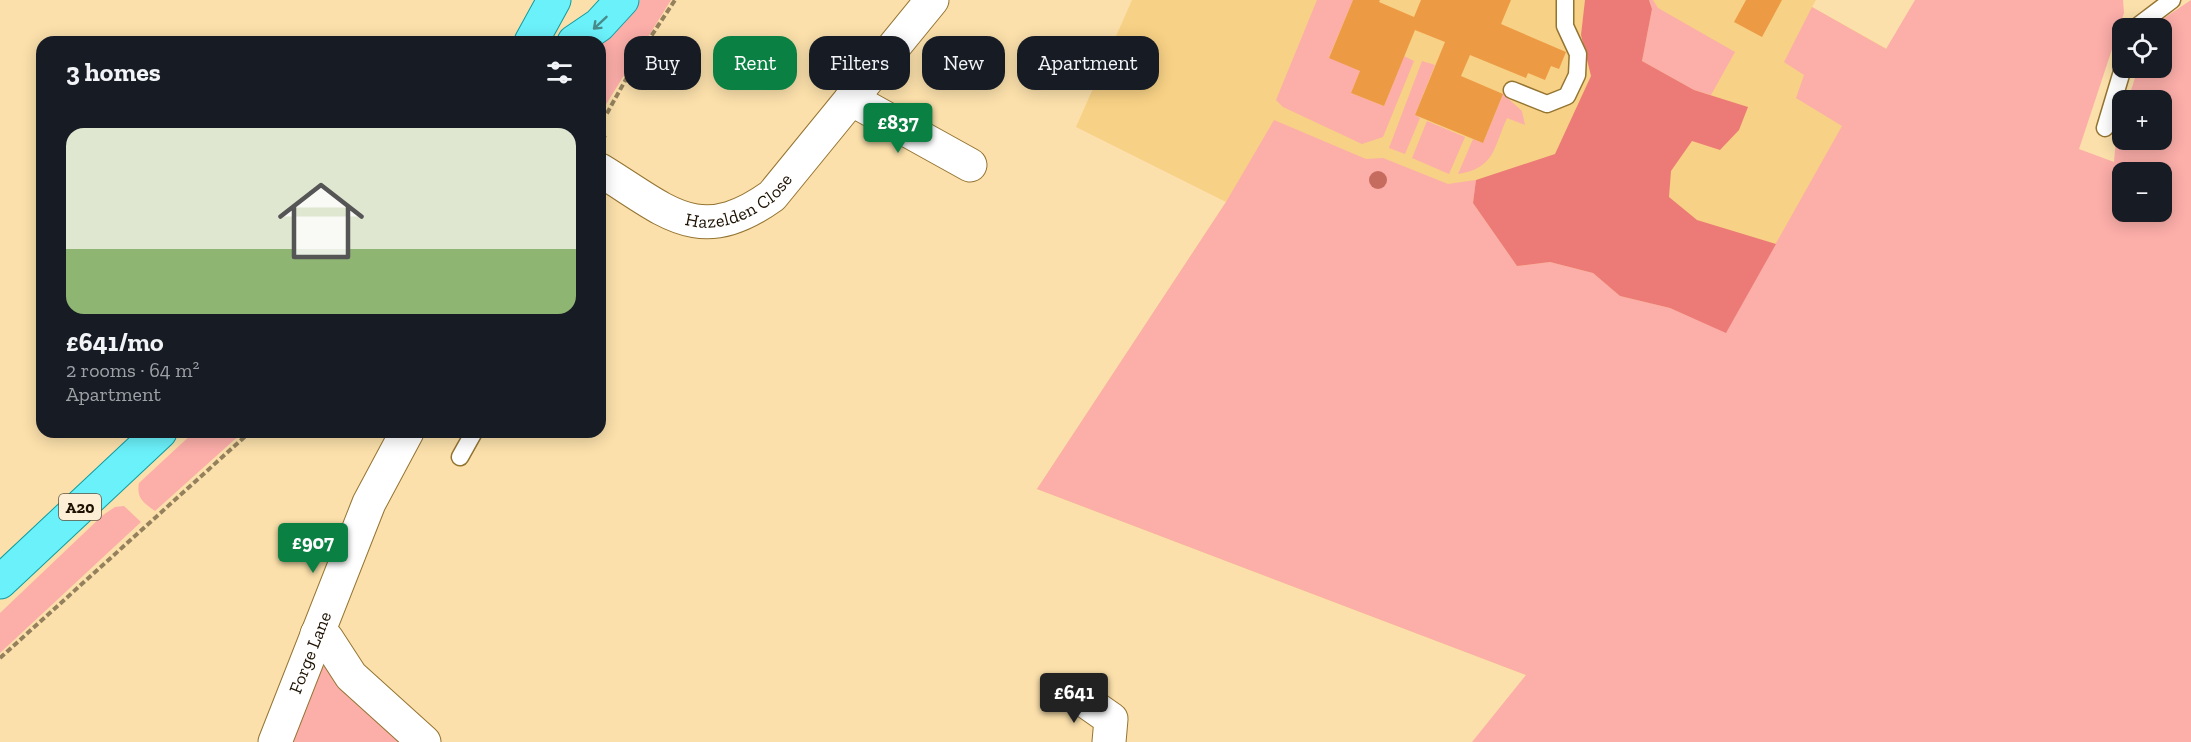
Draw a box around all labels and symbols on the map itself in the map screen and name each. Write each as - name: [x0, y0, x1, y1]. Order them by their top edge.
- one-way arrow: [593, 16, 608, 30]
- pin: £837: [862, 103, 934, 154]
- street label: Hazelden Close: [683, 169, 797, 233]
- road number: A20: [59, 494, 101, 520]
- pin: £907: [277, 523, 349, 574]
- street label: Forge Lane: [284, 609, 336, 697]
- pin: £641: [1038, 673, 1110, 724]

